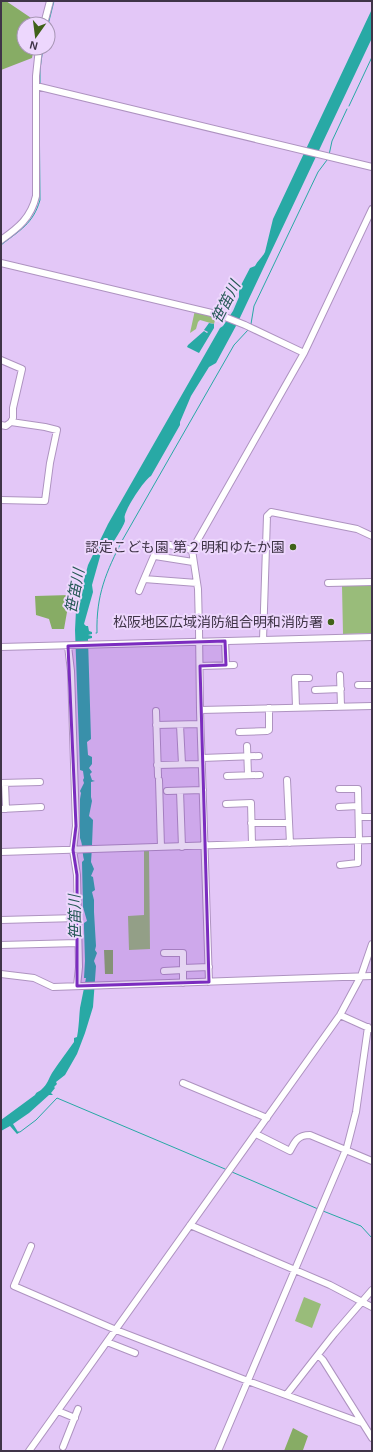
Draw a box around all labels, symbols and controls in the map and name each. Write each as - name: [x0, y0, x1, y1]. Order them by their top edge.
- north arrow: [16, 16, 56, 56]
- text: N: [28, 39, 39, 52]
- water label: 笹笛川: [208, 276, 244, 326]
- place label: 認定こども園 第２明和ゆたか園: [85, 539, 285, 555]
- marker: 認定こども園 第２明和ゆたか園: [288, 542, 298, 552]
- water label: 笹笛川: [62, 565, 88, 615]
- place label: 松阪地区広域消防組合明和消防署: [113, 614, 323, 630]
- marker: 松阪地区広域消防組合明和消防署: [326, 617, 336, 627]
- water label: 笹笛川: [66, 892, 83, 940]

